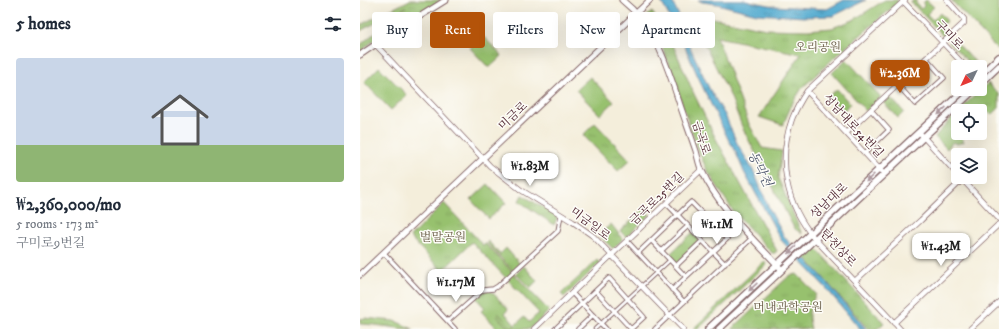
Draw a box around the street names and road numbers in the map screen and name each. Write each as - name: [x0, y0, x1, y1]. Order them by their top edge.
- street label: 구미로: [932, 17, 967, 53]
- street label: 성남대로54번길: [820, 91, 886, 161]
- street label: 미금로: [495, 98, 531, 133]
- street label: 금곡로: [688, 119, 714, 157]
- street label: 금곡로25번길: [627, 169, 687, 229]
- street label: 성남대로: [807, 179, 851, 222]
- street label: 미금일로: [567, 204, 613, 244]
- street label: 탄천상로: [817, 226, 860, 270]

